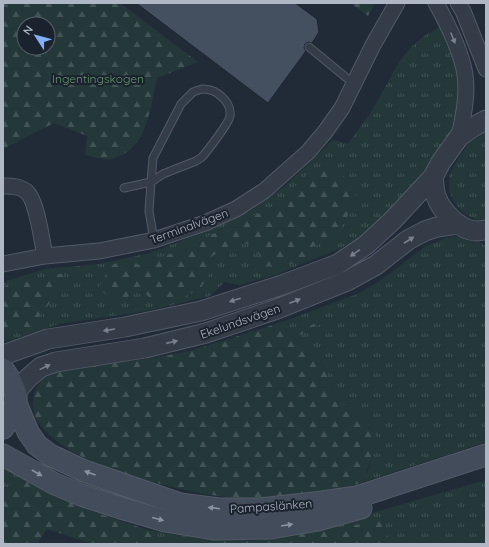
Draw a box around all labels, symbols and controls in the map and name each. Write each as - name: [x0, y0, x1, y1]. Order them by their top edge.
- north arrow: [16, 16, 56, 56]
- text: N: [20, 23, 36, 38]
- one-way arrow: [450, 33, 456, 45]
- park label: Ingentingskogen: [52, 71, 144, 86]
- street label: Terminalvägen: [148, 205, 230, 247]
- one-way arrow: [403, 237, 415, 244]
- one-way arrow: [350, 249, 361, 257]
- one-way arrow: [229, 297, 241, 303]
- one-way arrow: [290, 298, 302, 304]
- street label: Ekelundsvägen: [198, 300, 282, 342]
- one-way arrow: [102, 327, 115, 333]
- one-way arrow: [166, 338, 178, 344]
- one-way arrow: [39, 364, 50, 370]
- one-way arrow: [83, 469, 95, 475]
- one-way arrow: [31, 470, 43, 477]
- street label: Pampaslänken: [229, 496, 313, 516]
- one-way arrow: [208, 505, 220, 512]
- one-way arrow: [153, 516, 165, 522]
- one-way arrow: [281, 522, 293, 528]

